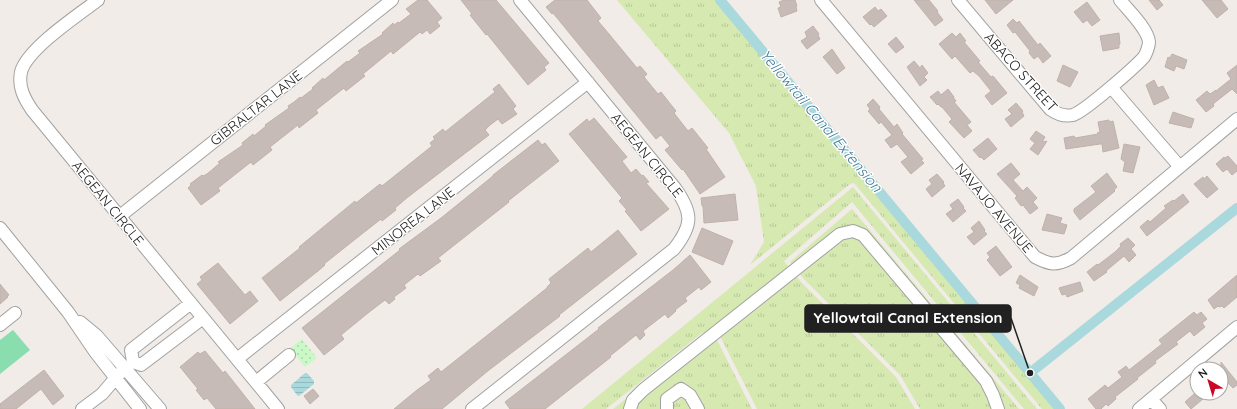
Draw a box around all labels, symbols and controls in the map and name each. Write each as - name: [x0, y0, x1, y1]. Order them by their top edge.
- street label: ABACO STREET: [981, 28, 1061, 116]
- water label: Yellowtail Canal Extension: [756, 46, 887, 196]
- street label: GIBRALTAR LANE: [206, 66, 306, 150]
- street label: AEGEAN CIRCLE: [607, 109, 687, 201]
- street label: AEGEAN CIRCLE: [68, 157, 148, 249]
- street label: NAVAJO AVENUE: [951, 159, 1037, 257]
- street label: MINOREA LANE: [368, 183, 458, 259]
- callout: Yellowtail Canal Extension: [805, 305, 1011, 332]
- text: Yellowtail Canal Extension: [813, 308, 1003, 327]
- north arrow: [1189, 361, 1229, 401]
- text: N: [1195, 365, 1210, 381]

